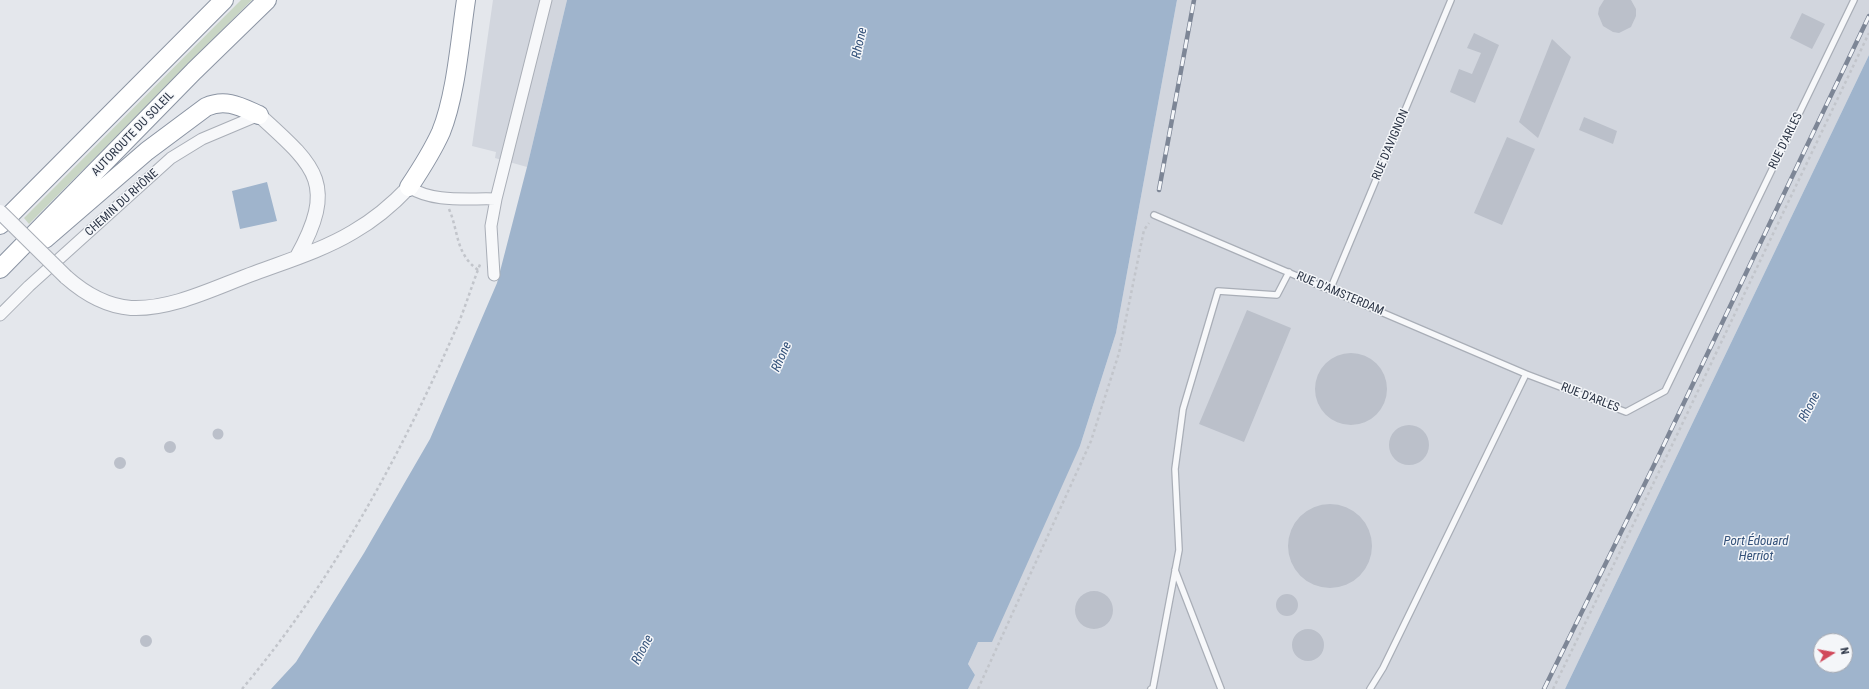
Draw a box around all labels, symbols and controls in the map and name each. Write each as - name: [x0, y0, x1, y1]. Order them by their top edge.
- water label: Rhone: [849, 26, 871, 60]
- street label: AUTOROUTE DU SOLEIL: [89, 89, 177, 179]
- street label: RUE D'AVIGNON: [1370, 107, 1412, 183]
- street label: RUE D'ARLES: [1766, 110, 1806, 172]
- street label: CHEMIN DU RHÔNE: [83, 166, 161, 240]
- street label: RUE D'AMSTERDAM: [1294, 269, 1386, 319]
- water label: Rhone: [769, 340, 795, 374]
- street label: RUE D'ARLES: [1559, 380, 1621, 416]
- water label: Rhone: [1796, 390, 1824, 424]
- water label: Port Édouard Herriot: [1724, 534, 1788, 565]
- water label: Rhone: [629, 633, 657, 667]
- north arrow: [1813, 633, 1853, 673]
- text: N: [1837, 646, 1851, 655]

